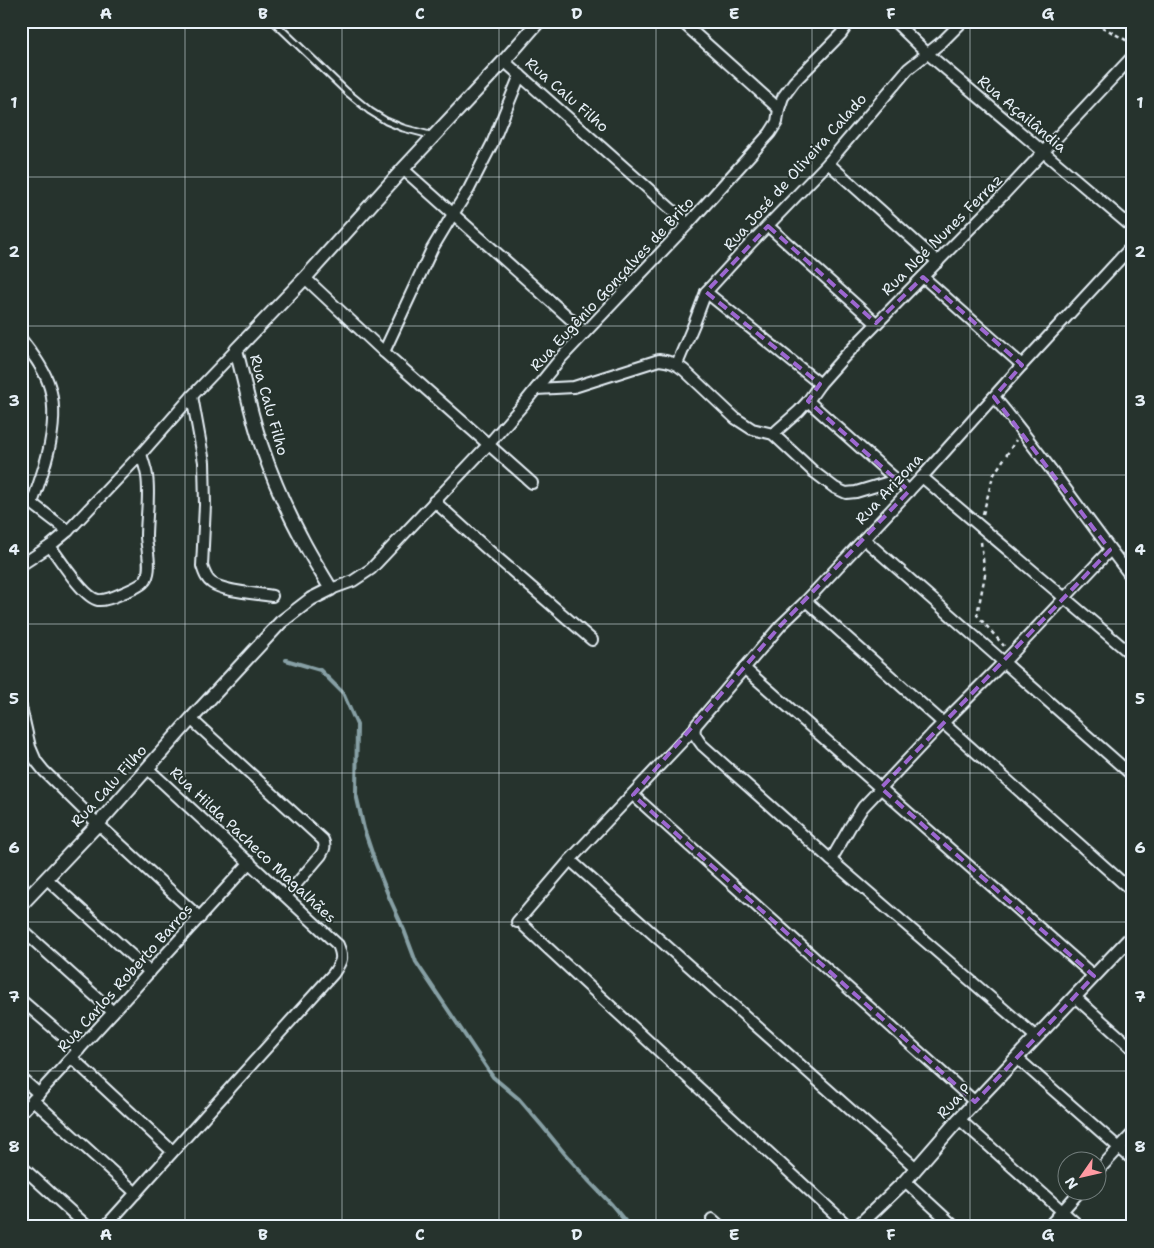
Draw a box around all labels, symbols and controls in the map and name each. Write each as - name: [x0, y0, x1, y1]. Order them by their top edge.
- text: A: [100, 3, 112, 24]
- text: B: [258, 3, 268, 24]
- text: C: [415, 3, 425, 24]
- text: D: [571, 3, 583, 24]
- text: E: [729, 3, 739, 24]
- text: F: [886, 3, 896, 24]
- text: G: [1042, 3, 1055, 24]
- street label: Rua Calu Filho: [521, 53, 613, 137]
- street label: Rua Açailândia: [973, 71, 1071, 158]
- street label: Rua José de Oliveira Calado: [719, 89, 871, 255]
- text: 1: [10, 92, 18, 113]
- text: 1: [1136, 92, 1144, 113]
- street label: Rua Noé Nunes Ferraz: [877, 170, 1007, 300]
- street label: Rua Eugênio Gonçalves de Brito: [526, 193, 698, 375]
- text: 2: [8, 241, 20, 262]
- text: 2: [1134, 241, 1146, 262]
- street label: Rua Calu Filho: [245, 352, 293, 458]
- text: 3: [8, 390, 20, 411]
- text: 3: [1134, 390, 1146, 411]
- street label: Rua Arizona: [851, 449, 928, 529]
- text: 4: [8, 539, 20, 560]
- text: 4: [1134, 539, 1146, 560]
- text: 5: [9, 688, 19, 709]
- text: 5: [1135, 688, 1145, 709]
- street label: Rua Calu Filho: [67, 741, 151, 831]
- street label: Rua Hilda Pacheco Magalhães: [166, 763, 340, 927]
- text: 6: [8, 837, 20, 858]
- text: 6: [1134, 837, 1146, 858]
- street label: Rua Carlos Roberto Barros: [53, 899, 197, 1057]
- text: 7: [8, 986, 20, 1007]
- text: 7: [1134, 986, 1146, 1007]
- street label: Rua P: [932, 1079, 976, 1123]
- text: 8: [8, 1136, 20, 1157]
- text: 8: [1134, 1136, 1146, 1157]
- north arrow: [1056, 1150, 1106, 1200]
- text: N: [1061, 1174, 1082, 1193]
- text: A: [100, 1224, 112, 1245]
- text: B: [258, 1224, 268, 1245]
- text: C: [415, 1224, 425, 1245]
- text: D: [571, 1224, 583, 1245]
- text: E: [729, 1224, 739, 1245]
- text: F: [886, 1224, 896, 1245]
- text: G: [1042, 1224, 1055, 1245]

